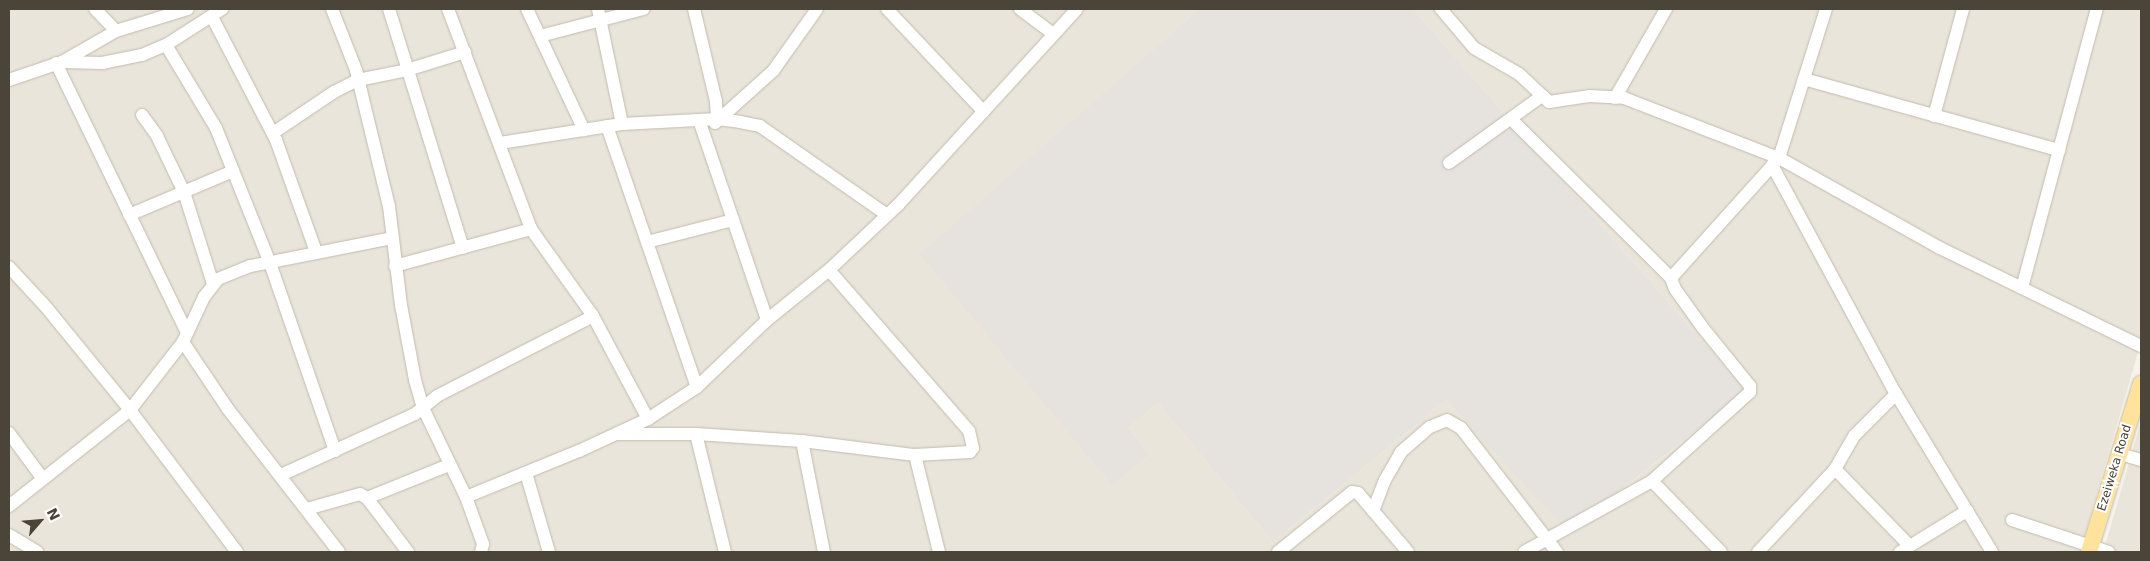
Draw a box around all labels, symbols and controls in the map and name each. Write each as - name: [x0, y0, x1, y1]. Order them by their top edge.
- street label: Ezeiweka Road: [2095, 423, 2135, 513]
- north arrow: [15, 496, 65, 546]
- text: N: [44, 505, 63, 523]

